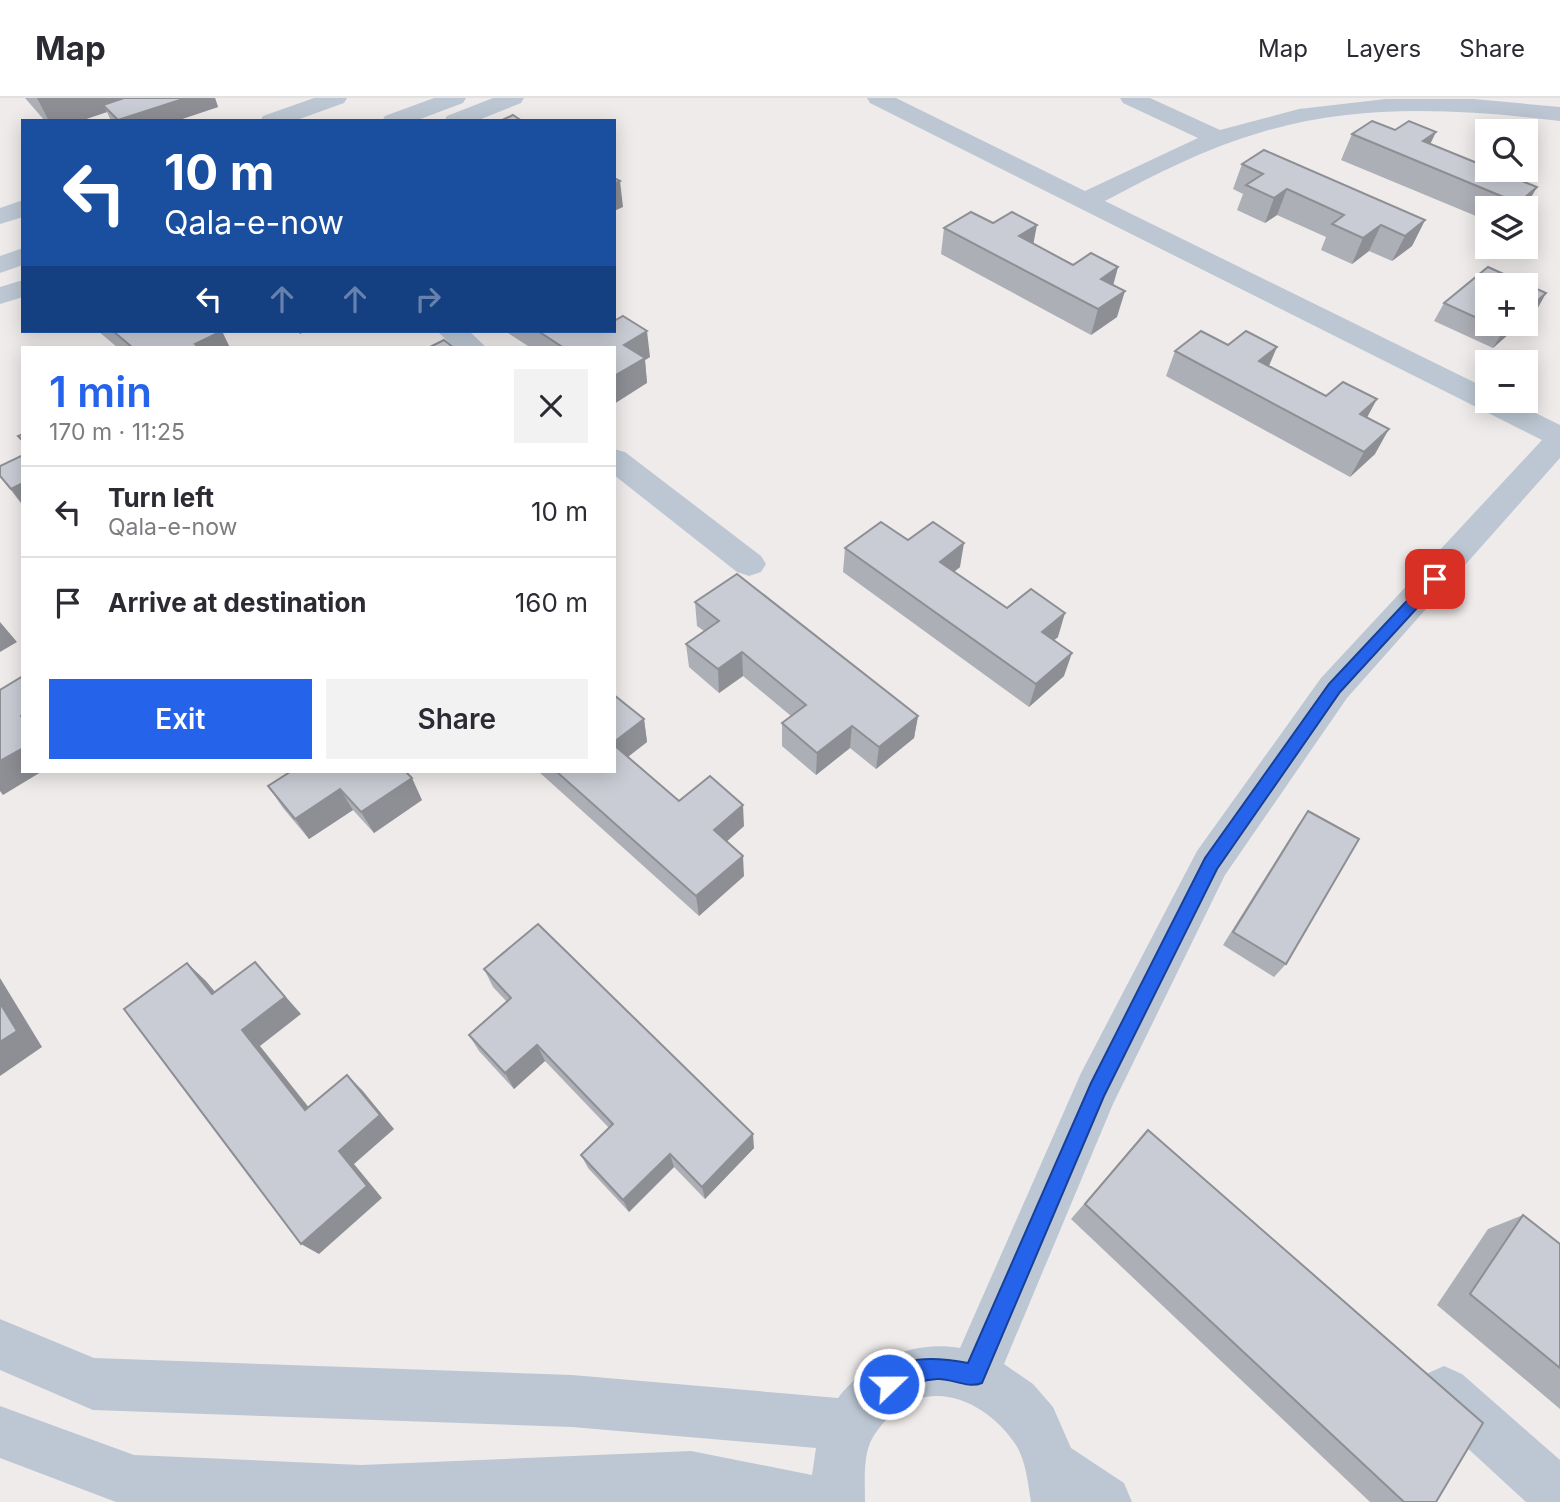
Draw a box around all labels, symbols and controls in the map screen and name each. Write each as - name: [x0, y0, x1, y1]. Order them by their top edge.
- text: Map: [35, 28, 106, 68]
- text: Map: [1258, 34, 1308, 63]
- text: Layers: [1346, 34, 1421, 63]
- text: Share: [1459, 34, 1525, 63]
- map controls: [1475, 119, 1538, 413]
- button: search: [1475, 119, 1538, 182]
- text: 10 m: [164, 143, 275, 202]
- icon: left: [49, 147, 140, 238]
- button: layers: [1475, 196, 1538, 259]
- text: Qala-e-now: [164, 203, 344, 242]
- button: +: [1475, 273, 1538, 336]
- icon: left: [190, 280, 228, 318]
- icon: ahead: [263, 280, 301, 318]
- icon: ahead: [336, 280, 374, 318]
- icon: right: [409, 280, 447, 318]
- button: −: [1475, 350, 1538, 413]
- text: 1 min: [49, 366, 152, 417]
- button: close: [514, 369, 588, 443]
- text: 170 m · 11:25: [49, 418, 185, 446]
- text: Turn left: [108, 482, 214, 513]
- icon: left: [49, 493, 87, 531]
- text: 10 m: [531, 496, 588, 527]
- text: Qala-e-now: [108, 513, 237, 541]
- pin: [1405, 549, 1465, 609]
- icon: arrive: [1416, 560, 1454, 598]
- icon: arrive: [49, 584, 87, 622]
- text: Arrive at destination: [108, 587, 367, 618]
- text: 160 m: [515, 587, 588, 618]
- button: Exit: [49, 679, 312, 759]
- button: Share: [326, 679, 588, 759]
- position arrow: [852, 1347, 926, 1421]

